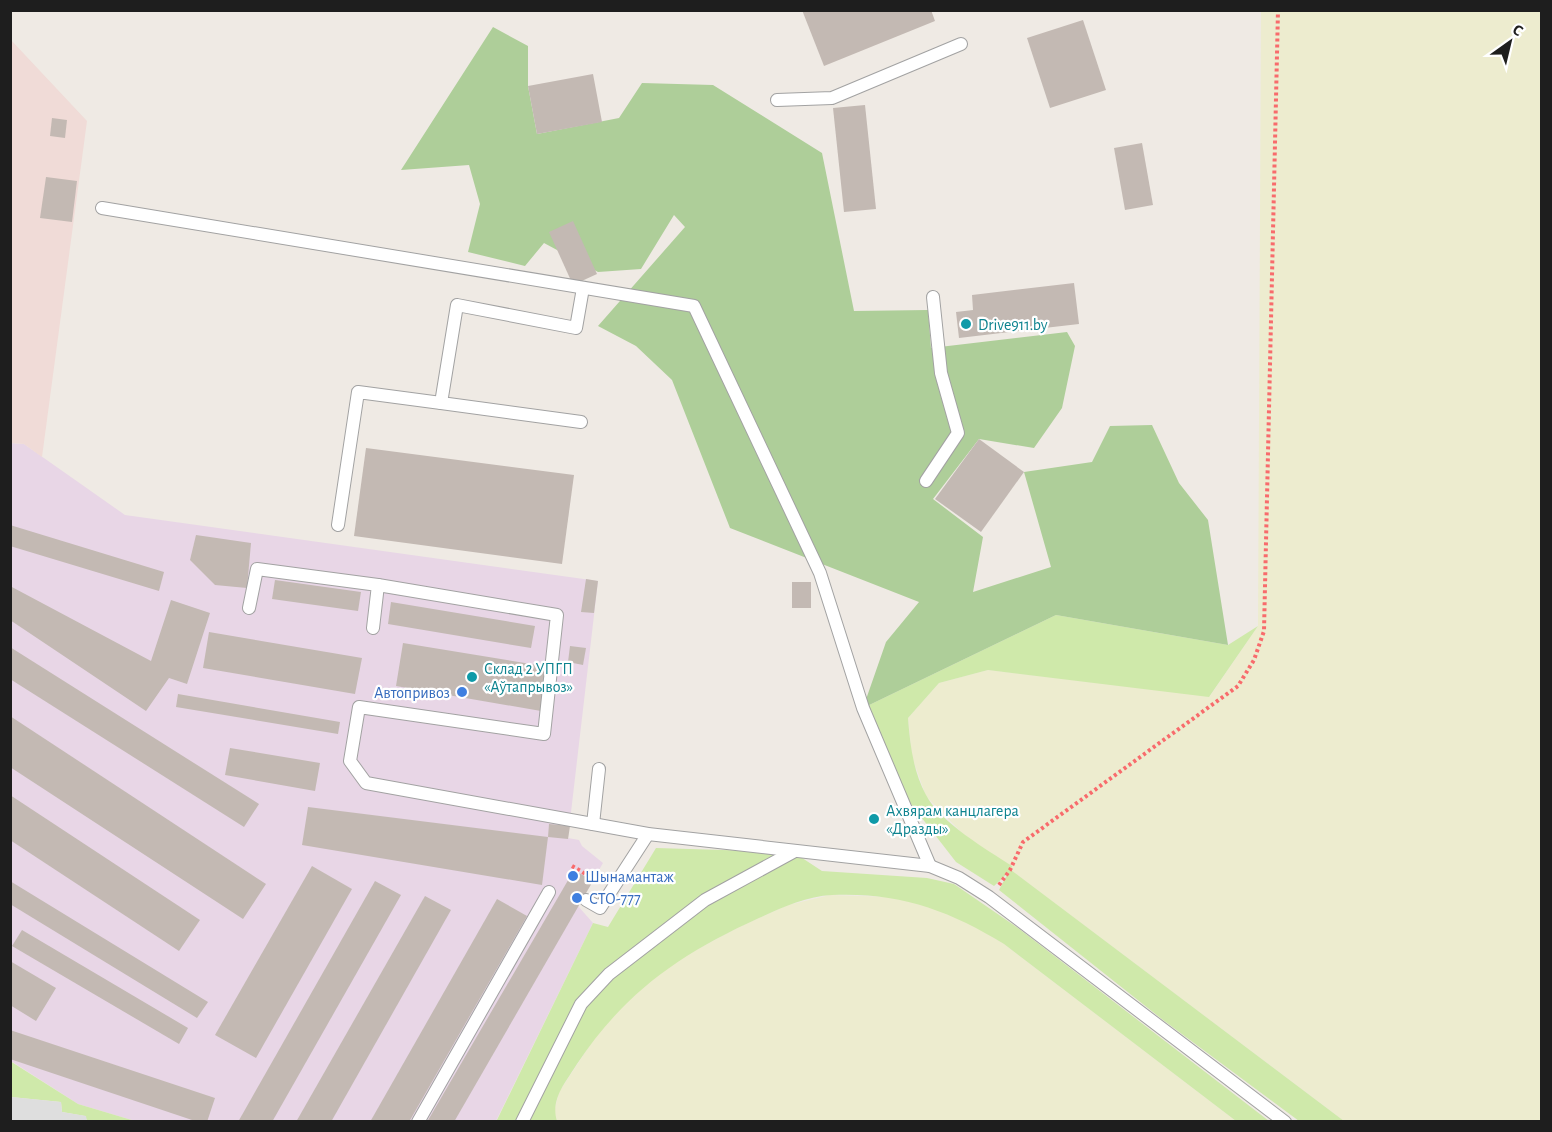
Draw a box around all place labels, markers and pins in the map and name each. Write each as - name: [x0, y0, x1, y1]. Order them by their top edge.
- marker: Drive911.by: [959, 317, 973, 331]
- place label: Drive911.by: [978, 317, 1048, 334]
- place label: Склад 2 УПГП «Аўтапрывоз»: [484, 661, 573, 696]
- marker: Склад 2 УПГП «Аўтапрывоз»: [465, 670, 479, 684]
- place label: Автопривоз: [374, 685, 450, 701]
- marker: Автопривоз: [455, 685, 469, 699]
- place label: Ахвярам канцлагера «Дразды»: [886, 803, 1019, 837]
- marker: Ахвярам канцлагера «Дразды»: [867, 812, 881, 826]
- marker: Шынамантаж: [566, 869, 580, 883]
- place label: Шынамантаж: [585, 869, 675, 885]
- marker: СТО-777: [570, 891, 584, 905]
- place label: СТО-777: [589, 891, 641, 907]

